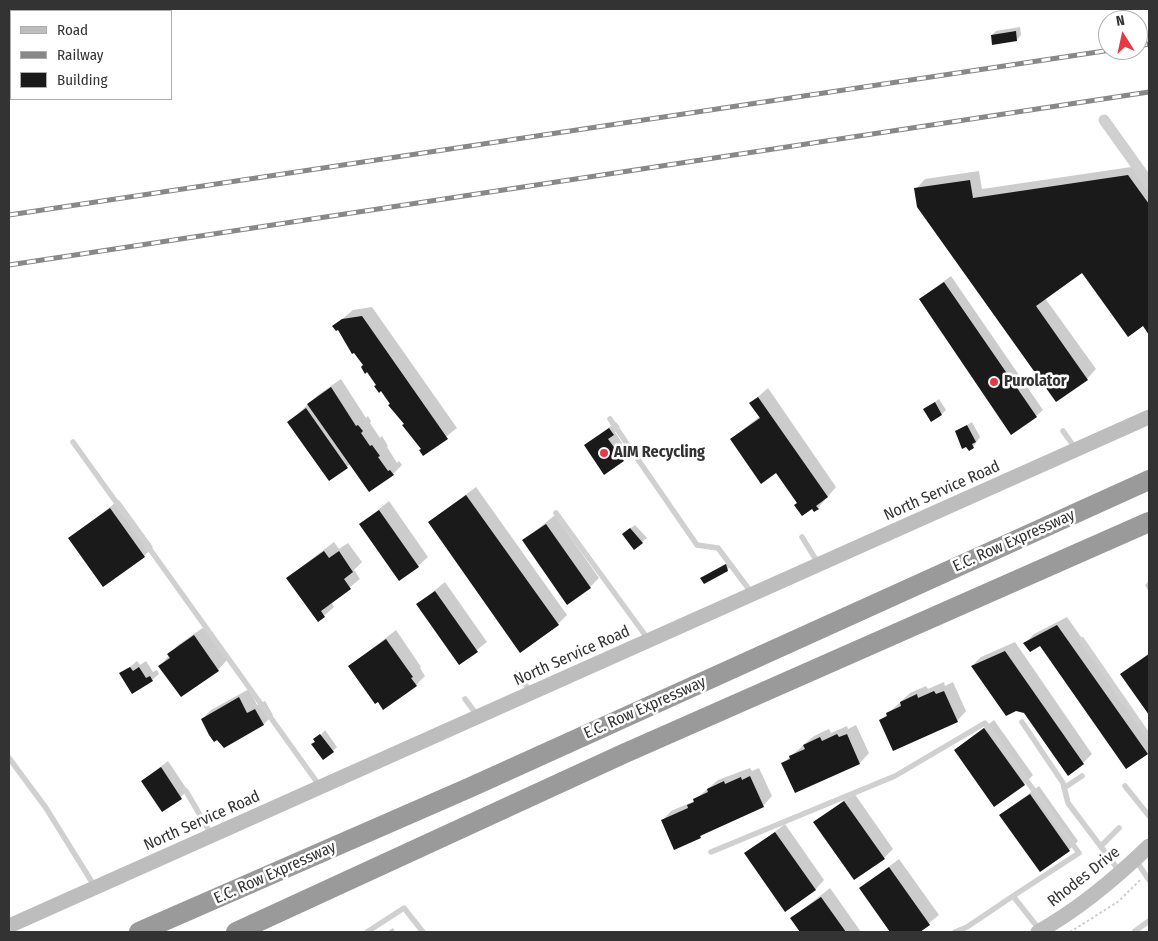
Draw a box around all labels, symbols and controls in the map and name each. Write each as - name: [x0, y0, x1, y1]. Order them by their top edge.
- legend: [10, 10, 172, 100]
- north arrow: [1098, 10, 1148, 60]
- text: N: [1115, 12, 1126, 30]
- text: Road: [57, 21, 88, 39]
- text: Railway: [57, 46, 104, 64]
- text: Building: [57, 71, 108, 89]
- place label: Purolator: [1004, 372, 1067, 392]
- marker: Purolator: [988, 376, 1000, 388]
- place label: AIM Recycling: [614, 443, 705, 463]
- marker: AIM Recycling: [598, 447, 610, 459]
- street label: North Service Road: [881, 457, 1003, 525]
- street label: E.C. Row Expressway: [950, 505, 1078, 577]
- street label: North Service Road: [511, 622, 633, 690]
- street label: E.C. Row Expressway: [581, 672, 709, 744]
- street label: North Service Road: [141, 787, 263, 855]
- street label: E.C. Row Expressway: [211, 837, 339, 909]
- street label: Rhodes Drive: [1044, 843, 1124, 911]

